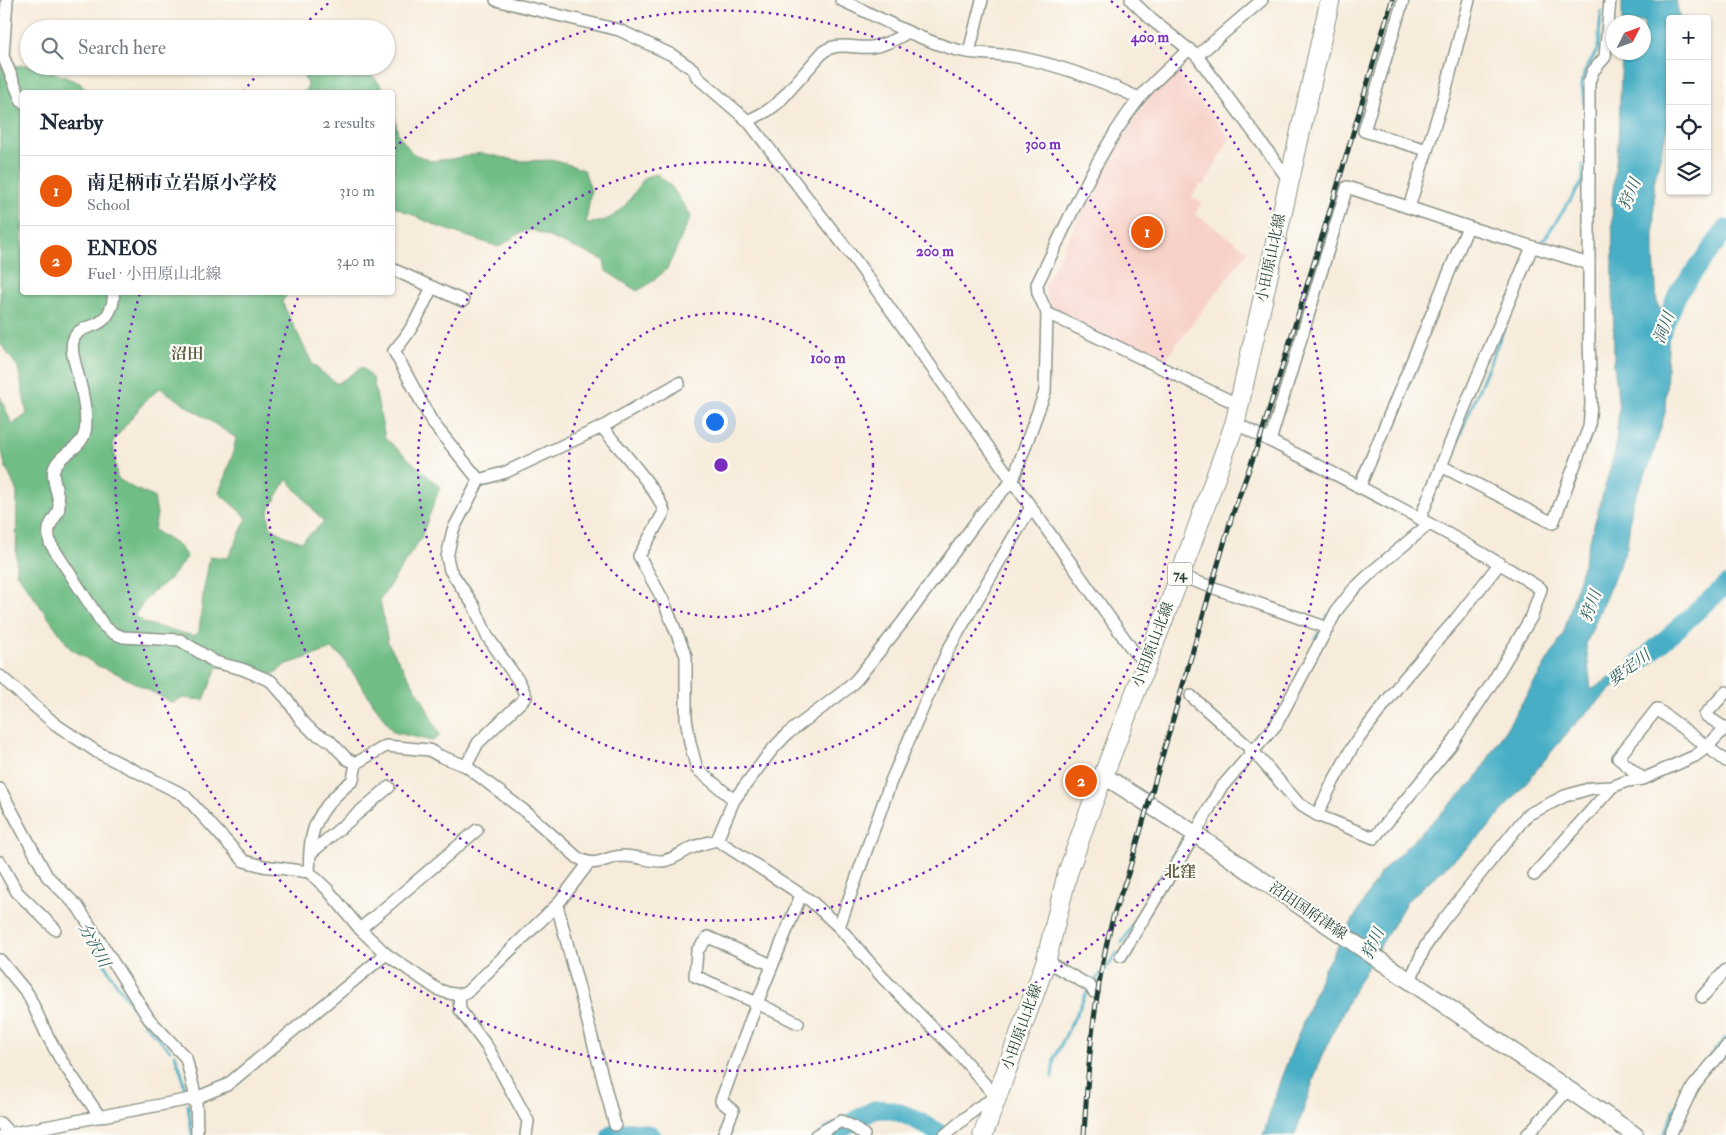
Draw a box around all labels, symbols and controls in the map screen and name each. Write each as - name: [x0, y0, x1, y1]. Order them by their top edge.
- north arrow: [1606, 15, 1651, 60]
- map controls: [1666, 15, 1711, 195]
- button: +: [1666, 15, 1711, 60]
- search box: [20, 20, 395, 75]
- text: 400 m: [1130, 28, 1169, 47]
- icon: search: [38, 34, 66, 62]
- text: Search here: [78, 36, 166, 60]
- button: −: [1666, 60, 1711, 105]
- button: locate: [1666, 105, 1711, 150]
- text: Nearby: [40, 109, 103, 136]
- text: 2 results: [322, 113, 375, 133]
- text: 300 m: [1025, 135, 1061, 154]
- button: layers: [1666, 150, 1711, 195]
- text: 南足柄市立岩原小学校: [87, 171, 277, 195]
- water label: 狩川: [1615, 174, 1646, 213]
- text: 1: [53, 181, 59, 201]
- text: 310 m: [339, 181, 375, 201]
- text: School: [87, 195, 130, 215]
- street label: 小田原山北線: [1252, 212, 1290, 304]
- pin: 1: [1131, 213, 1163, 251]
- text: ENEOS: [87, 237, 157, 261]
- text: 200 m: [916, 242, 954, 261]
- text: 2: [52, 251, 60, 271]
- text: 340 m: [336, 251, 375, 271]
- text: Fuel · 小田原山北線: [87, 264, 222, 284]
- water label: 洞川: [1649, 308, 1680, 347]
- district label: 沼田: [171, 344, 203, 364]
- text: 100 m: [810, 349, 846, 368]
- your location: [702, 409, 728, 435]
- centre of rings: [712, 456, 730, 474]
- road number: 74: [1168, 562, 1192, 586]
- water label: 狩川: [1576, 586, 1607, 624]
- street label: 小田原山北線: [1128, 600, 1178, 690]
- water label: 要定川: [1604, 644, 1656, 690]
- pin: 2: [1065, 762, 1097, 800]
- district label: 北窪: [1164, 862, 1196, 882]
- street label: 沼田国府津線: [1265, 878, 1351, 944]
- water label: 分沢川: [74, 919, 115, 973]
- water label: 狩川: [1357, 923, 1390, 963]
- street label: 小田原山北線: [998, 981, 1046, 1073]

